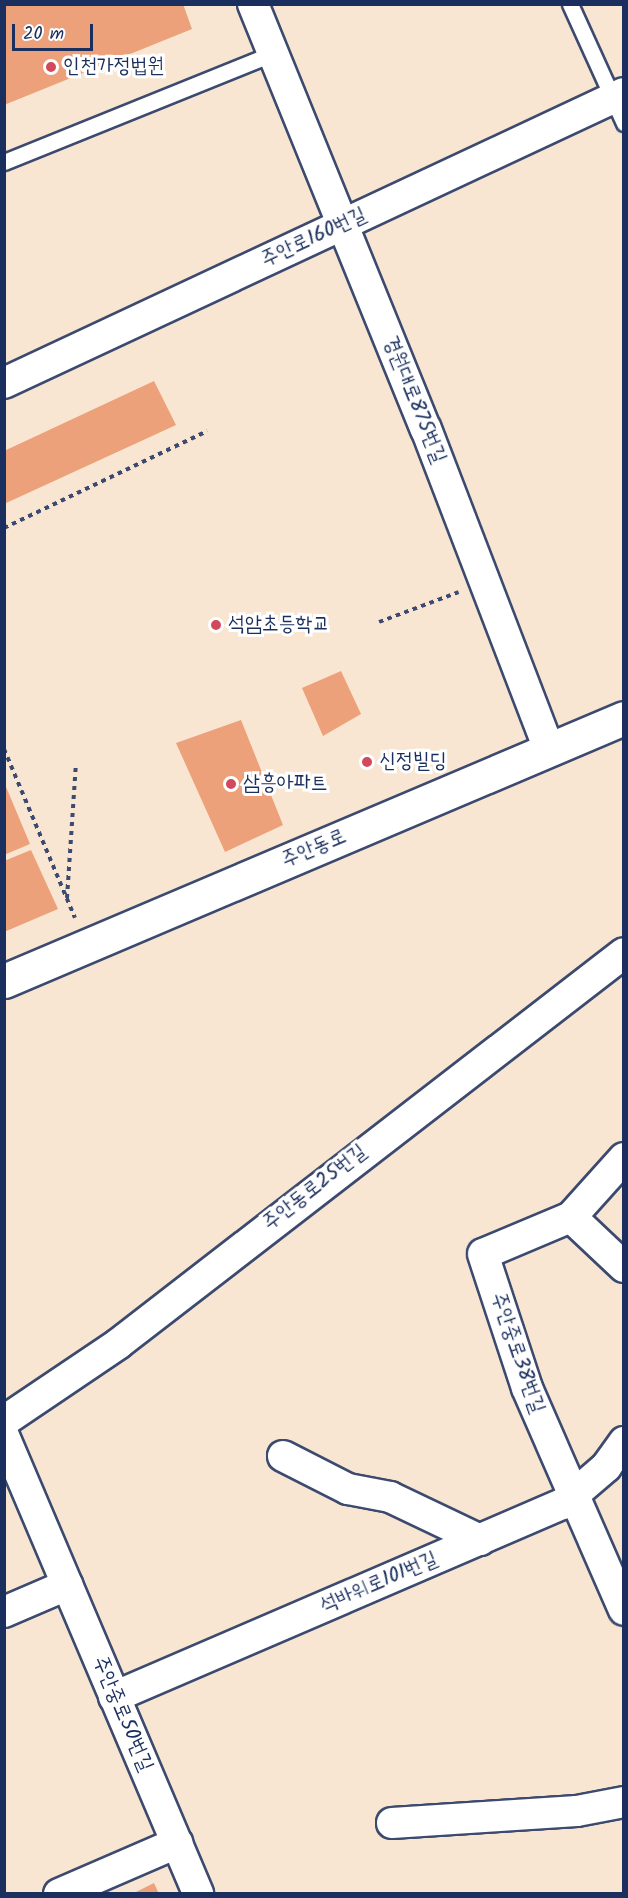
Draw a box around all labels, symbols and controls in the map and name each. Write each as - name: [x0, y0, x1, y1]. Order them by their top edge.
- scale bar: [15, 12, 96, 50]
- text: 20 m: [23, 20, 64, 49]
- place label: 인천가정법원: [63, 54, 164, 80]
- marker: 인천가정법원: [44, 60, 58, 74]
- street label: 주안로160번길: [257, 203, 371, 273]
- street label: 경원대로875번길: [377, 333, 451, 467]
- place label: 석암초등학교: [228, 612, 329, 638]
- marker: 석암초등학교: [209, 618, 223, 632]
- place label: 신정빌딩: [379, 749, 447, 775]
- marker: 신정빌딩: [360, 755, 374, 769]
- place label: 삼흥아파트: [243, 771, 327, 797]
- marker: 삼흥아파트: [224, 777, 238, 791]
- street label: 주안동로: [278, 824, 350, 874]
- street label: 주안동로25번길: [258, 1140, 372, 1236]
- street label: 주안중로38번길: [485, 1289, 549, 1417]
- street label: 석바위로101번길: [317, 1547, 441, 1619]
- street label: 주안중로50번길: [86, 1652, 158, 1776]

